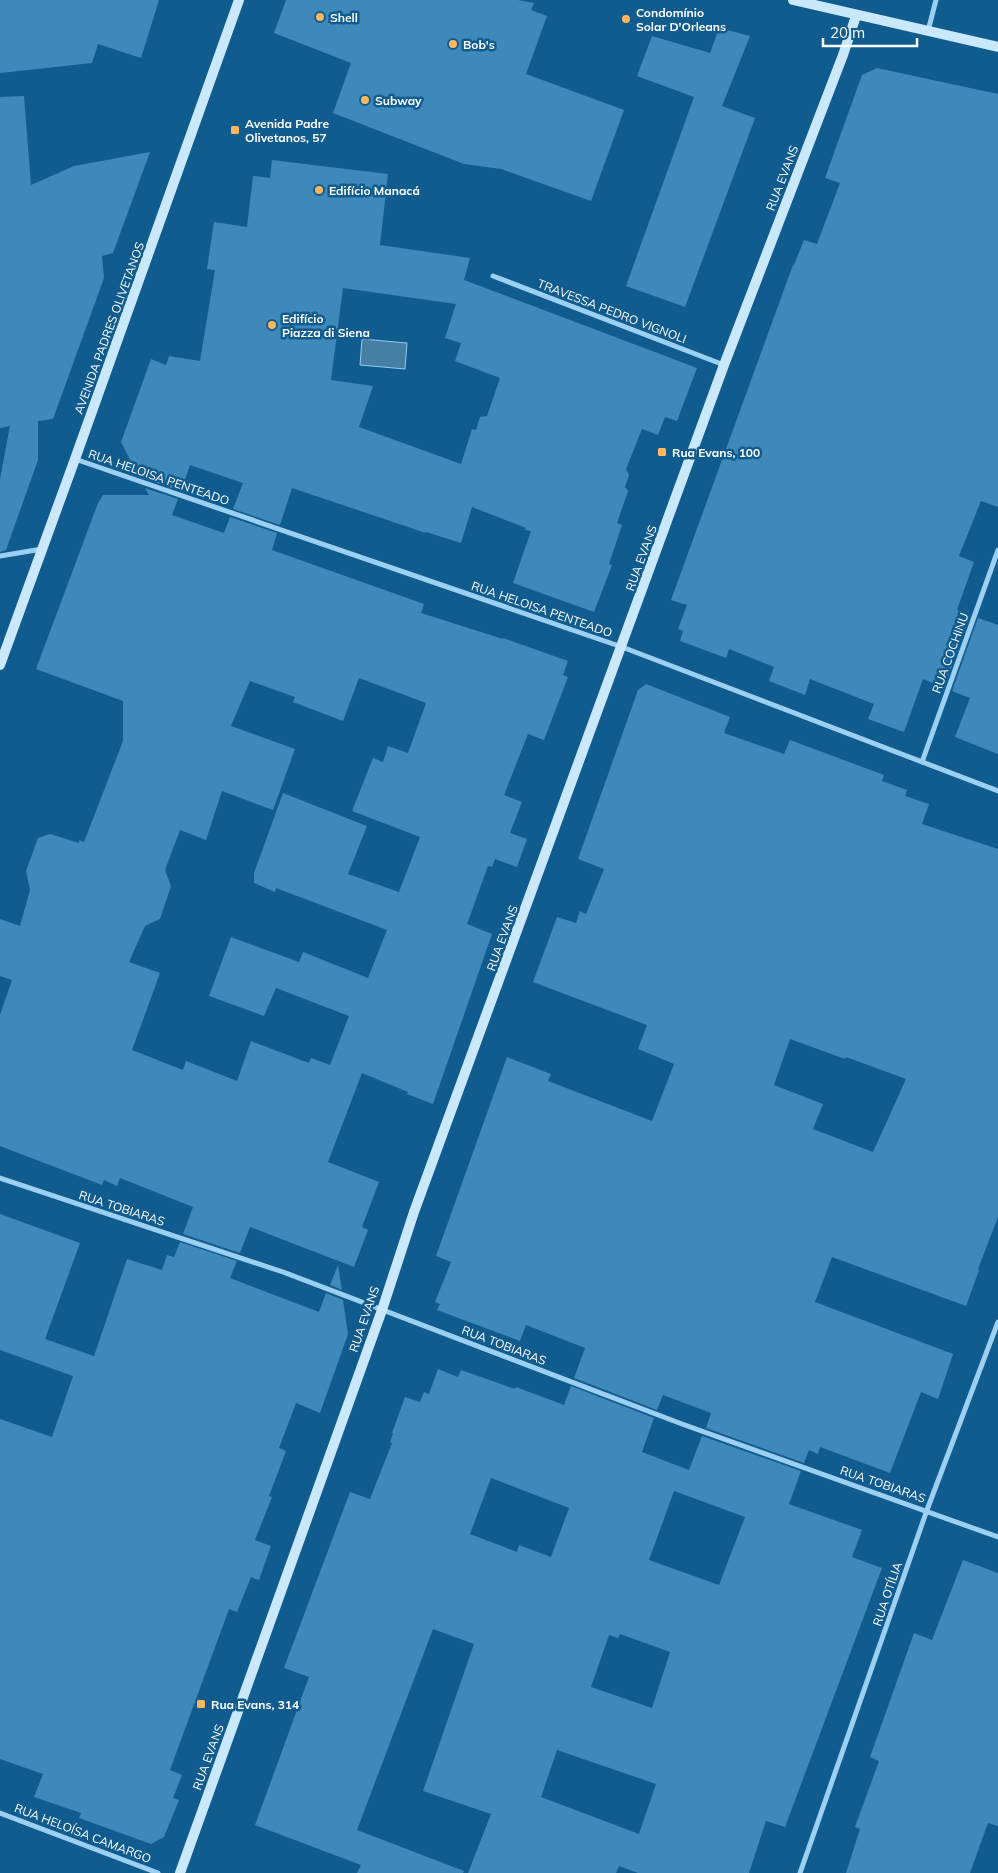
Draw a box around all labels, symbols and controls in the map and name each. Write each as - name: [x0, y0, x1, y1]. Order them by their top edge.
- place label: Condomínio Solar D'Orleans: [636, 5, 726, 34]
- place label: Shell: [330, 10, 358, 25]
- marker: Shell: [314, 11, 326, 23]
- marker: Condomínio Solar D'Orleans: [620, 13, 632, 25]
- scale bar: [823, 15, 917, 47]
- text: 20 m: [830, 23, 865, 42]
- place label: Bob's: [463, 37, 495, 52]
- marker: Bob's: [447, 38, 459, 50]
- place label: Subway: [375, 93, 422, 108]
- marker: Subway: [359, 94, 371, 106]
- place label: Avenida Padre Olivetanos, 57: [245, 116, 329, 145]
- marker: Avenida Padre Olivetanos, 57: [229, 124, 241, 136]
- street label: RUA EVANS: [763, 143, 801, 213]
- place label: Edifício Manacá: [329, 183, 420, 198]
- marker: Edifício Manacá: [313, 184, 325, 196]
- street label: AVENIDA PADRES OLIVETANOS: [71, 240, 147, 416]
- street label: TRAVESSA PEDRO VIGNOLI: [535, 276, 689, 346]
- place label: Edifício Piazza di Siena: [282, 311, 370, 340]
- marker: Edifício Piazza di Siena: [266, 319, 278, 331]
- place label: Rua Evans, 100: [672, 445, 760, 460]
- street label: RUA HELOISA PENTEADO: [87, 446, 231, 508]
- marker: Rua Evans, 100: [656, 446, 668, 458]
- street label: RUA EVANS: [622, 523, 660, 593]
- street label: RUA HELOISA PENTEADO: [470, 578, 614, 640]
- street label: RUA COCHINU: [929, 611, 971, 695]
- street label: RUA EVANS: [483, 903, 521, 973]
- street label: RUA TOBIARAS: [77, 1187, 167, 1229]
- street label: RUA EVANS: [346, 1284, 382, 1354]
- street label: RUA TOBIARAS: [460, 1322, 548, 1368]
- street label: RUA TOBIARAS: [838, 1462, 928, 1506]
- street label: RUA OTÍLIA: [869, 1560, 905, 1628]
- place label: Rua Evans, 314: [211, 1697, 299, 1712]
- marker: Rua Evans, 314: [195, 1698, 207, 1710]
- street label: RUA EVANS: [189, 1722, 227, 1792]
- street label: RUA HELOÍSA CAMARGO: [12, 1800, 154, 1866]

